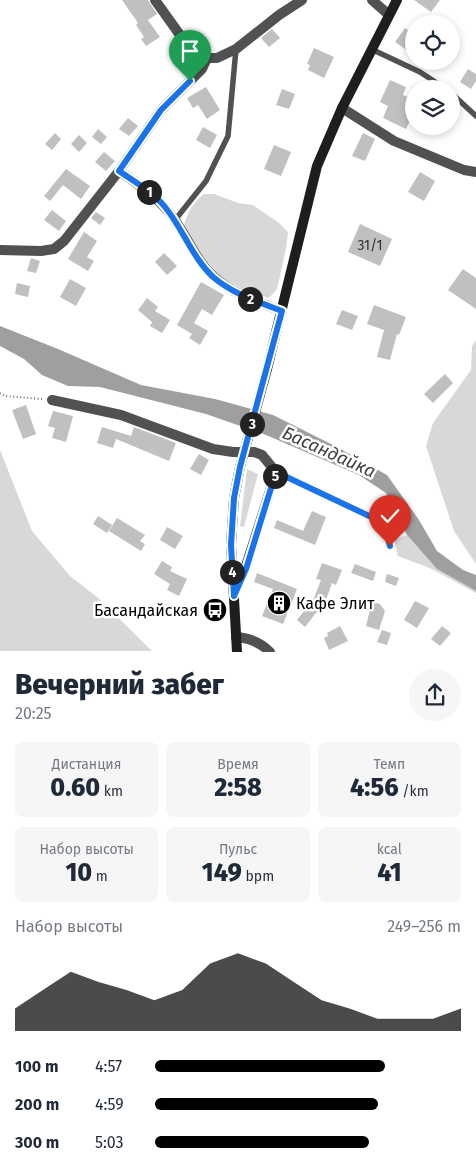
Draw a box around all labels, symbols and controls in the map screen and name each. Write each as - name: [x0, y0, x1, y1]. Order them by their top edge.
- map controls: [405, 15, 460, 135]
- button: locate: [405, 15, 460, 70]
- pin: [169, 30, 211, 81]
- icon: arrive: [176, 37, 204, 65]
- button: layers: [405, 80, 460, 135]
- pin: 1: [136, 180, 162, 204]
- text: 1: [146, 184, 153, 201]
- house number: 31/1: [357, 237, 383, 254]
- pin: 2: [238, 286, 262, 312]
- text: 2: [247, 291, 254, 308]
- pin: 3: [240, 412, 264, 436]
- text: 3: [249, 416, 256, 433]
- water label: Басандайка: [279, 422, 379, 482]
- pin: 5: [262, 464, 288, 488]
- text: 5: [272, 468, 279, 485]
- pin: [369, 495, 411, 546]
- icon: check: [376, 502, 404, 530]
- pin: 4: [220, 560, 244, 584]
- text: 4: [229, 564, 236, 581]
- building icon: Кафе Элит: [266, 590, 292, 616]
- place label: Кафе Элит: [296, 594, 375, 613]
- bus stop icon: Басандайская: [202, 597, 228, 623]
- place label: Басандайская: [94, 601, 198, 620]
- text: Вечерний забег: [15, 668, 224, 701]
- button: share: [409, 669, 461, 721]
- text: 20:25: [15, 704, 52, 723]
- text: Дистанция: [52, 756, 121, 773]
- text: Время: [217, 756, 259, 773]
- text: Темп: [373, 756, 405, 773]
- text: 0.60: [50, 773, 100, 803]
- text: 2:58: [214, 773, 262, 803]
- text: 4:56: [350, 773, 399, 803]
- text: km: [100, 783, 123, 800]
- text: /km: [399, 783, 429, 800]
- text: Набор высоты: [39, 841, 134, 858]
- text: Пульс: [219, 841, 257, 858]
- text: kcal: [377, 841, 402, 858]
- text: 10: [65, 858, 92, 888]
- text: 149: [202, 858, 242, 888]
- text: 41: [377, 858, 401, 888]
- text: m: [92, 868, 108, 885]
- text: bpm: [242, 868, 274, 885]
- text: Набор высоты: [15, 917, 123, 936]
- text: 249–256 m: [387, 917, 461, 936]
- text: 100 m: [15, 1057, 58, 1076]
- text: 4:57: [95, 1057, 122, 1076]
- text: 200 m: [15, 1095, 59, 1114]
- text: 4:59: [95, 1095, 124, 1114]
- text: 300 m: [15, 1133, 59, 1152]
- text: 5:03: [95, 1133, 124, 1152]

